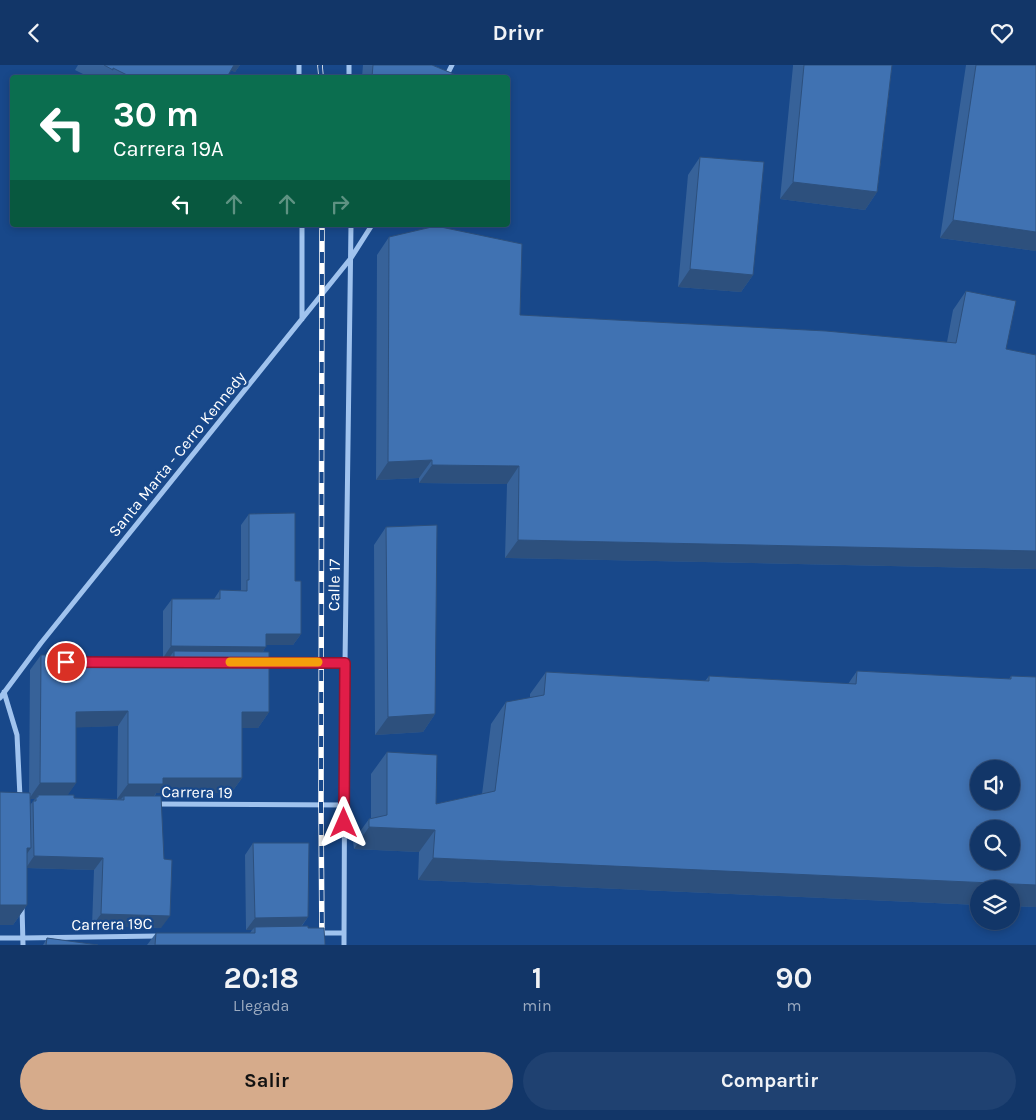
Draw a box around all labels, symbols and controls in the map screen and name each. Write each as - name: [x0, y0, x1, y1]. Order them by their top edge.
- icon: back: [20, 19, 48, 47]
- icon: heart: [988, 19, 1016, 47]
- text: Drivr: [492, 20, 544, 46]
- text: 30 m: [113, 94, 199, 135]
- icon: left: [30, 95, 95, 160]
- text: Carrera 19A: [113, 136, 224, 162]
- icon: left: [167, 190, 195, 218]
- icon: ahead: [220, 190, 248, 218]
- icon: ahead: [273, 190, 301, 218]
- icon: right: [326, 190, 354, 218]
- street label: Santa Marta - Cerro Kennedy: [104, 367, 250, 541]
- street label: Calle 17: [324, 558, 344, 611]
- pin: [45, 641, 87, 683]
- icon: arrive: [52, 648, 80, 676]
- map controls: [970, 760, 1020, 930]
- button: sound: [970, 760, 1020, 810]
- street label: Carrera 19: [161, 782, 233, 802]
- position arrow: [317, 796, 369, 848]
- button: search: [970, 820, 1020, 870]
- button: layers: [970, 880, 1020, 930]
- street label: Carrera 19C: [71, 914, 153, 934]
- text: 20:18: [224, 960, 299, 996]
- text: 1: [532, 960, 542, 996]
- text: 90: [775, 960, 813, 996]
- text: Llegada: [233, 996, 289, 1015]
- text: min: [522, 996, 552, 1015]
- text: m: [786, 996, 801, 1015]
- button: Salir: [20, 1052, 513, 1110]
- button: Compartir: [523, 1052, 1016, 1110]

